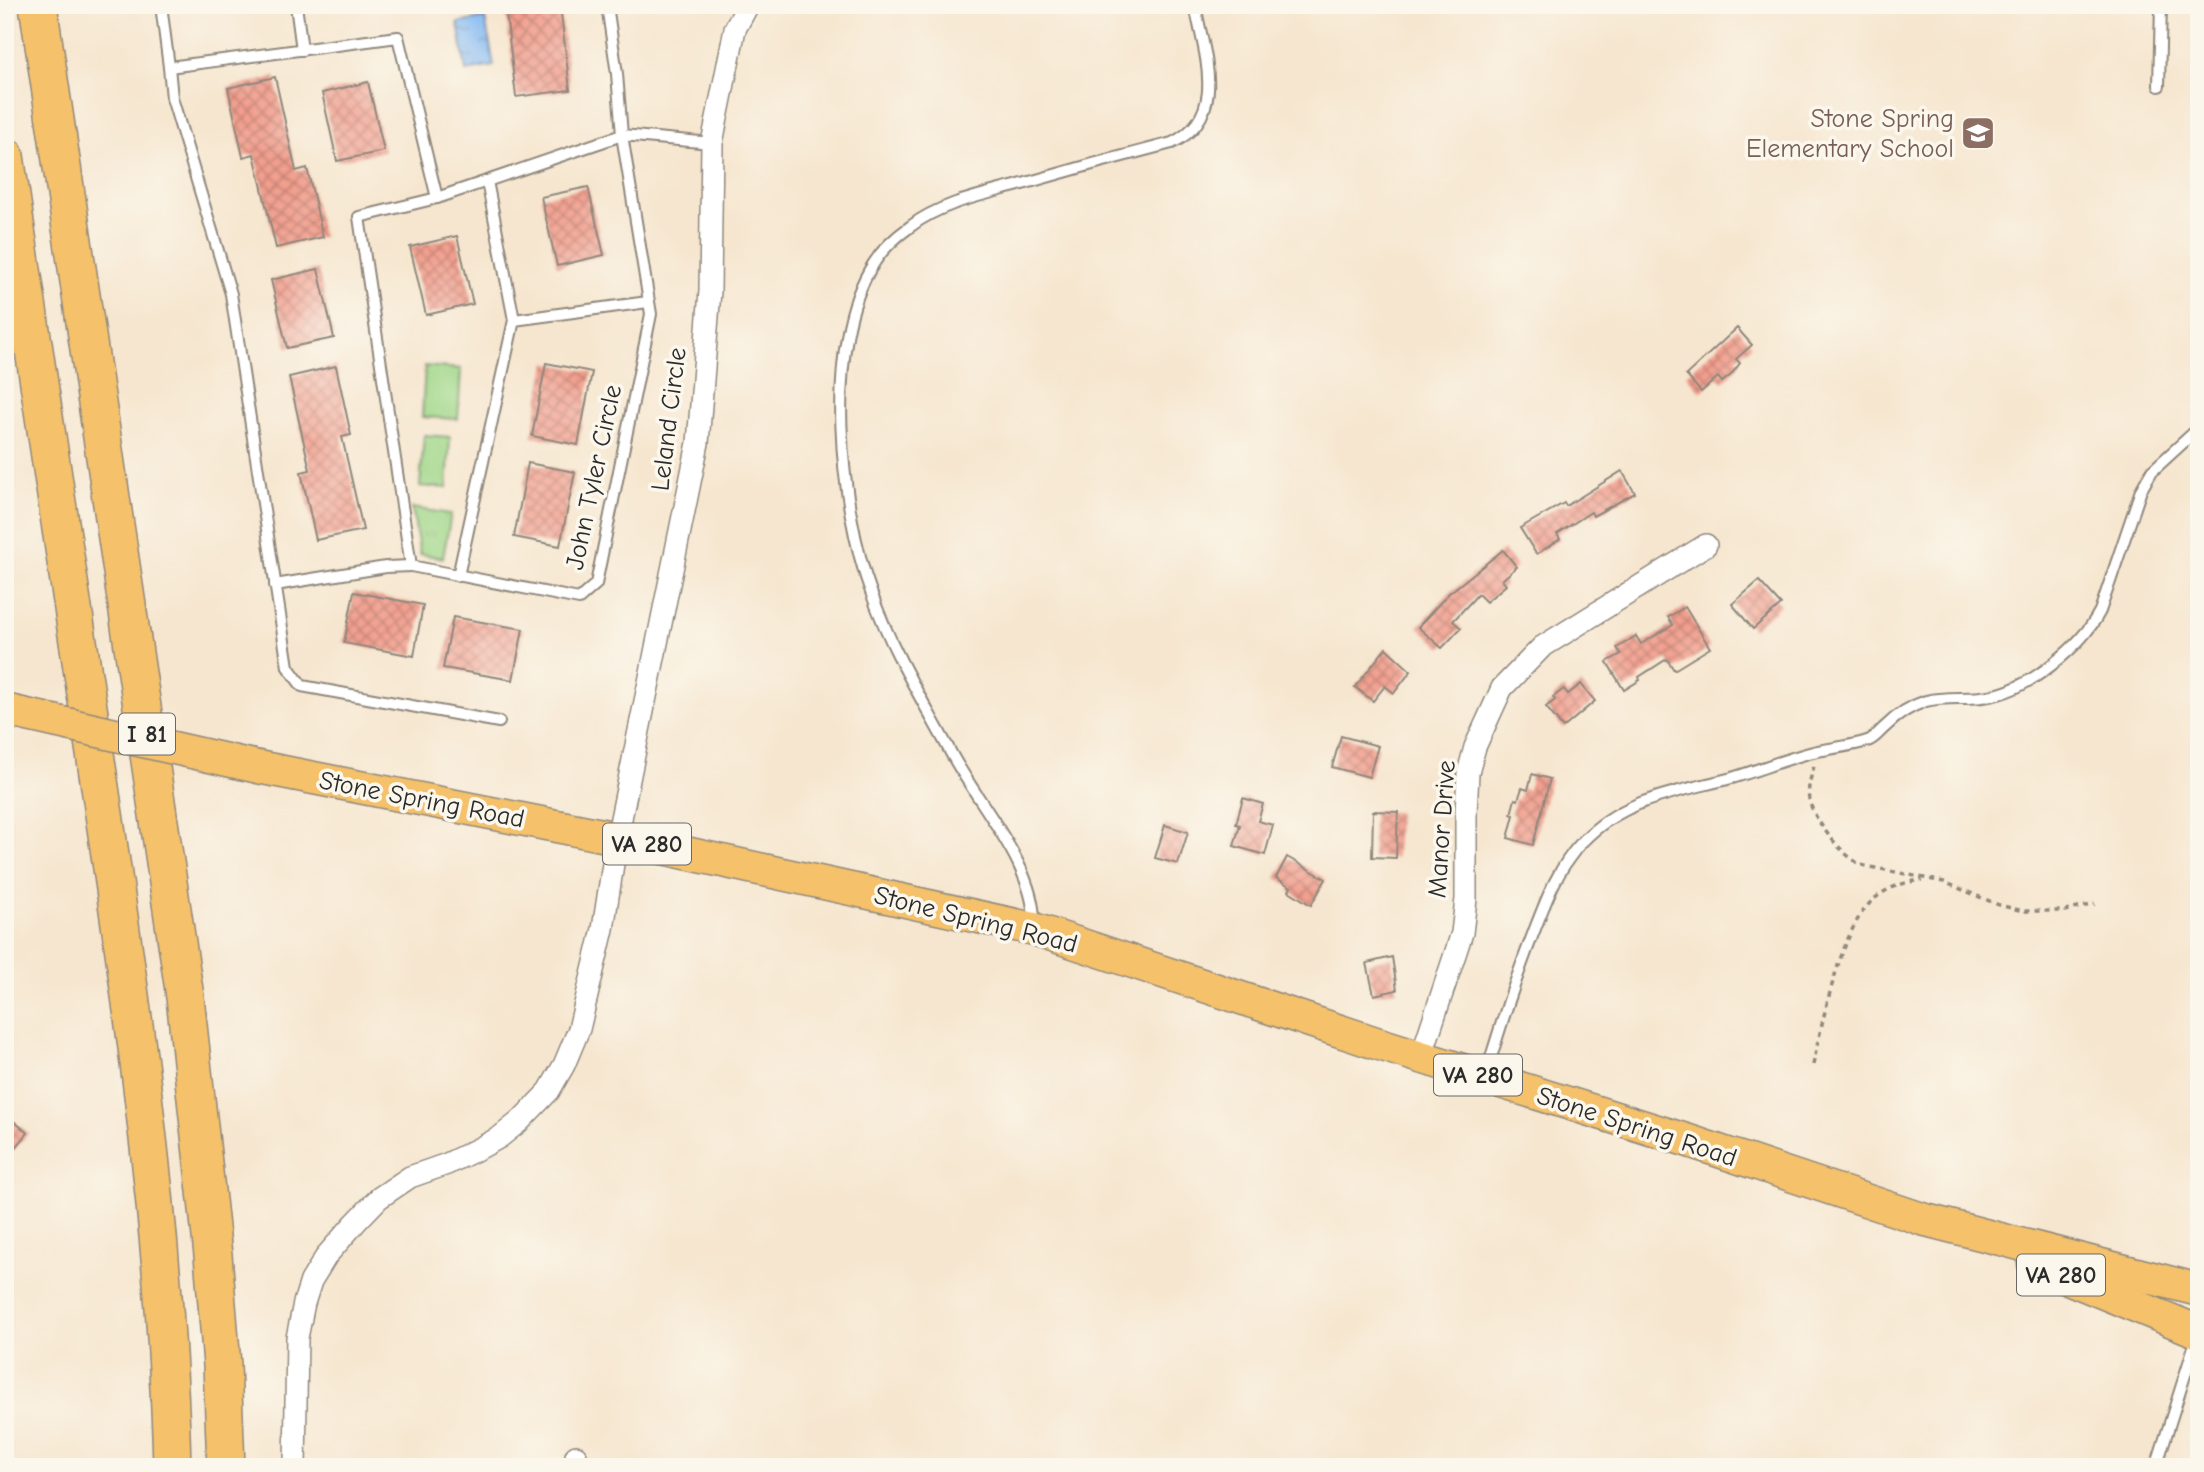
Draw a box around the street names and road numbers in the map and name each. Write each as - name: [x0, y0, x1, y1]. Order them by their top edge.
- street label: Leland Circle: [645, 346, 693, 493]
- street label: John Tyler Circle: [560, 382, 628, 572]
- road number: I 81: [119, 714, 175, 754]
- street label: Manor Drive: [1422, 759, 1462, 899]
- street label: Stone Spring Road: [317, 765, 527, 835]
- road number: VA 280: [603, 824, 691, 864]
- street label: Stone Spring Road: [871, 880, 1080, 960]
- road number: VA 280: [1434, 1055, 1522, 1096]
- street label: Stone Spring Road: [1533, 1081, 1740, 1173]
- road number: VA 280: [2017, 1254, 2105, 1296]

